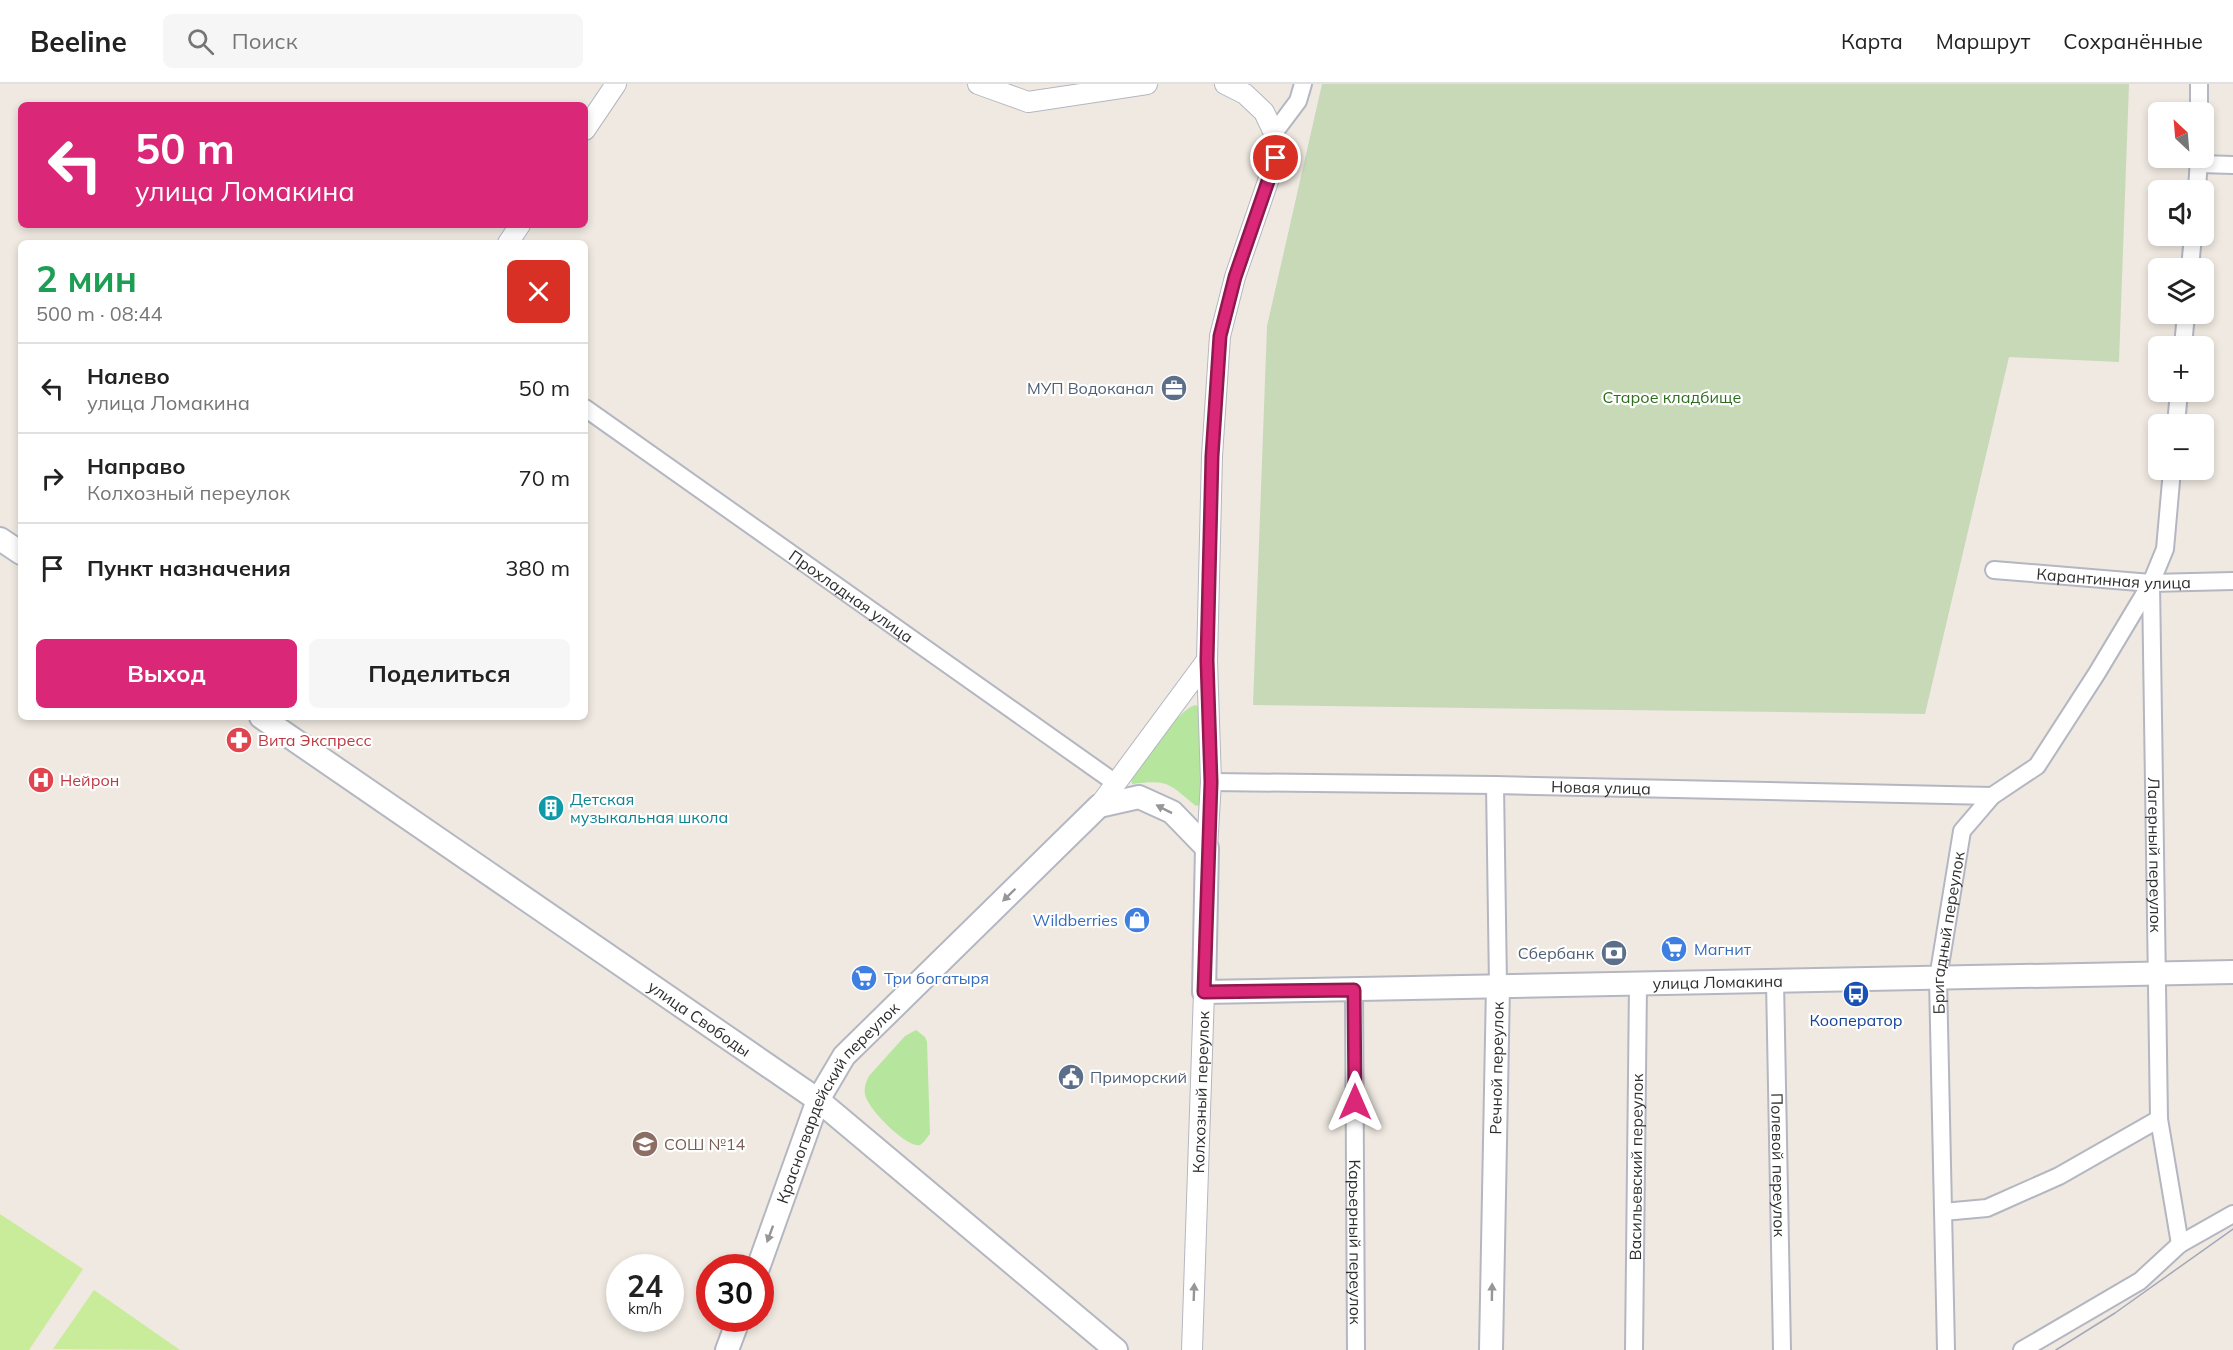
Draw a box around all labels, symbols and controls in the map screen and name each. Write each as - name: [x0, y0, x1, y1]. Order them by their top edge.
- search box: [163, 14, 583, 68]
- text: Beeline: [30, 24, 127, 59]
- icon: search: [184, 25, 217, 58]
- text: Поиск: [232, 27, 298, 55]
- text: Карта: [1841, 28, 1903, 54]
- text: Маршрут: [1936, 28, 2030, 54]
- text: Сохранённые: [2063, 28, 2203, 54]
- north arrow: [2148, 102, 2214, 168]
- map controls: [2148, 102, 2214, 480]
- text: 50 m: [135, 122, 235, 175]
- icon: left: [36, 126, 114, 204]
- pin: [1250, 132, 1301, 183]
- icon: arrive: [1259, 141, 1292, 174]
- text: улица Ломакина: [135, 174, 355, 208]
- button: sound: [2148, 180, 2214, 246]
- text: 2 мин: [36, 256, 137, 301]
- button: layers: [2148, 258, 2214, 324]
- button: close: [507, 260, 570, 323]
- text: 500 m · 08:44: [36, 301, 162, 326]
- button: +: [2148, 336, 2214, 402]
- text: Налево: [87, 362, 170, 390]
- icon: left: [36, 372, 69, 405]
- office icon: МУП Водоканал: [1159, 373, 1189, 403]
- text: 50 m: [519, 374, 570, 402]
- place label: МУП Водоканал: [1027, 378, 1154, 398]
- park label: Старое кладбище: [1603, 387, 1742, 407]
- text: улица Ломакина: [87, 390, 250, 415]
- button: −: [2148, 414, 2214, 480]
- text: Направо: [87, 452, 185, 480]
- icon: right: [36, 462, 69, 495]
- text: 70 m: [519, 464, 570, 492]
- text: Колхозный переулок: [87, 480, 290, 505]
- street label: Прохладная улица: [785, 545, 917, 647]
- icon: arrive: [36, 552, 69, 585]
- text: Пункт назначения: [87, 554, 291, 582]
- text: 380 m: [505, 554, 570, 582]
- street label: Карантинная улица: [2036, 564, 2191, 593]
- button: Выход: [36, 639, 297, 708]
- button: Поделиться: [309, 639, 570, 708]
- pharmacy icon: Вита Экспресс: [224, 725, 254, 755]
- place label: Вита Экспресс: [258, 730, 372, 750]
- hospital icon: Нейрон: [26, 765, 56, 795]
- place label: Нейрон: [60, 770, 119, 790]
- street label: Новая улица: [1551, 776, 1651, 798]
- street label: Лагерный переулок: [2144, 777, 2166, 933]
- place label: Детская музыкальная школа: [570, 789, 728, 827]
- building icon: Детская музыкальная школа: [536, 793, 566, 823]
- one-way arrow: [1155, 804, 1172, 814]
- street label: Бригадный переулок: [1928, 850, 1969, 1014]
- one-way arrow: [1002, 887, 1016, 901]
- shop icon: Wildberries: [1122, 905, 1152, 935]
- place label: Wildberries: [1033, 910, 1118, 930]
- supermarket icon: Магнит: [1659, 934, 1689, 964]
- bank icon: Сбербанк: [1599, 938, 1629, 968]
- place label: Магнит: [1694, 939, 1752, 959]
- place label: Сбербанк: [1518, 943, 1594, 963]
- supermarket icon: Три богатыря: [849, 963, 879, 993]
- place label: Три богатыря: [884, 968, 989, 988]
- street label: улица Ломакина: [1652, 971, 1783, 993]
- street label: улица Свободы: [644, 976, 755, 1061]
- bus stop icon: Кооператор: [1841, 979, 1871, 1009]
- street label: Красногвардейский переулок: [772, 997, 903, 1206]
- street label: Речной переулок: [1485, 1001, 1508, 1135]
- street label: Колхозный переулок: [1188, 1010, 1213, 1174]
- place label: Кооператор: [1809, 1010, 1903, 1030]
- public building icon: Приморский: [1056, 1062, 1086, 1092]
- place label: Приморский: [1090, 1067, 1187, 1087]
- position arrow: [1323, 1070, 1387, 1134]
- street label: Васильевский переулок: [1625, 1073, 1647, 1260]
- street label: Полевой переулок: [1767, 1093, 1790, 1238]
- school or university icon: СОШ №14: [630, 1129, 660, 1159]
- place label: СОШ №14: [664, 1134, 746, 1154]
- street label: Карьерный переулок: [1345, 1159, 1366, 1325]
- one-way arrow: [765, 1225, 774, 1243]
- speed limit sign: 30: [696, 1254, 774, 1332]
- text: 24: [627, 1267, 663, 1305]
- one-way arrow: [1189, 1282, 1199, 1301]
- one-way arrow: [1488, 1282, 1497, 1301]
- text: km/h: [628, 1299, 662, 1318]

